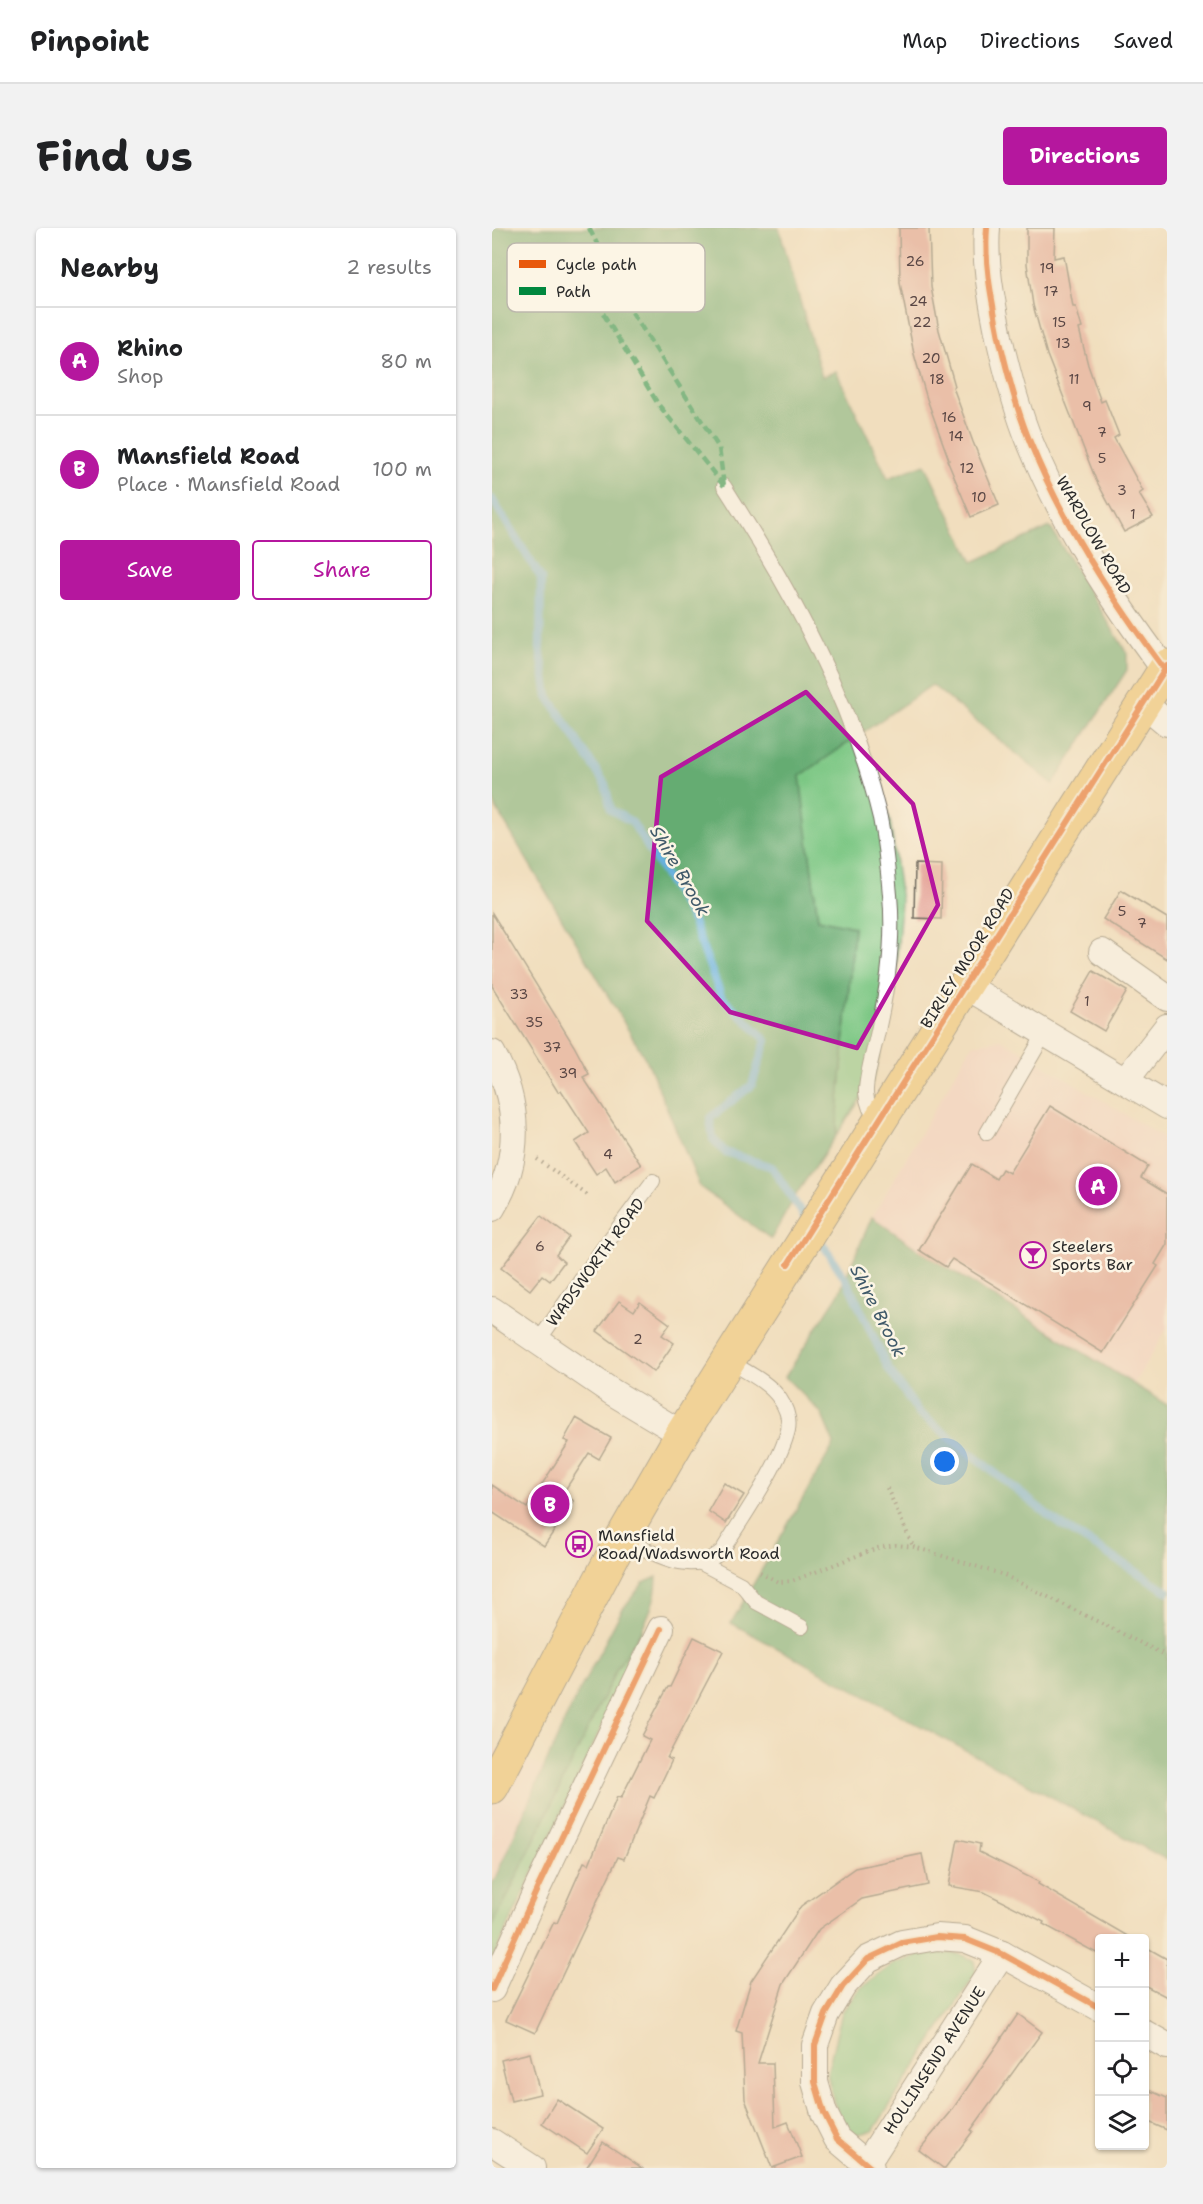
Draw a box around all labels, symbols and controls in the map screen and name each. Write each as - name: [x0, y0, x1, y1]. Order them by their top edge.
- text: Pinpoint: [30, 22, 149, 60]
- text: Map: [902, 27, 947, 55]
- text: Directions: [980, 27, 1080, 55]
- text: Saved: [1113, 27, 1173, 55]
- button: Directions: [1003, 127, 1167, 185]
- text: Find us: [36, 128, 193, 184]
- legend: [507, 243, 705, 312]
- text: Nearby: [60, 250, 159, 285]
- house number: 26: [906, 252, 925, 270]
- text: 2 results: [346, 254, 432, 280]
- text: Cycle path: [556, 254, 637, 275]
- house number: 19: [1039, 259, 1055, 277]
- text: Path: [556, 281, 591, 302]
- house number: 17: [1044, 282, 1058, 300]
- house number: 24: [909, 292, 928, 310]
- house number: 22: [913, 313, 931, 331]
- house number: 15: [1052, 313, 1066, 331]
- text: Rhino: [117, 334, 183, 363]
- house number: 13: [1056, 334, 1070, 352]
- text: A: [72, 348, 87, 374]
- text: 80 m: [380, 348, 432, 374]
- house number: 20: [921, 349, 941, 367]
- text: Shop: [117, 363, 164, 389]
- house number: 18: [929, 370, 945, 388]
- house number: 11: [1068, 370, 1080, 388]
- house number: 9: [1082, 397, 1092, 415]
- house number: 16: [941, 408, 957, 426]
- house number: 7: [1097, 423, 1107, 441]
- house number: 14: [948, 427, 964, 445]
- text: Mansfield Road: [117, 442, 300, 471]
- house number: 5: [1098, 449, 1106, 467]
- text: B: [73, 456, 86, 482]
- text: 100 m: [372, 456, 432, 482]
- house number: 12: [960, 459, 974, 477]
- text: Place · Mansfield Road: [117, 471, 340, 497]
- street label: WARDLOW ROAD: [1051, 472, 1136, 598]
- house number: 3: [1117, 481, 1127, 499]
- house number: 10: [971, 488, 987, 506]
- house number: 1: [1130, 505, 1136, 523]
- button: Save: [60, 540, 240, 600]
- button: Share: [252, 540, 432, 600]
- water label: Shire Brook: [644, 821, 716, 921]
- street label: BIRLEY MOOR ROAD: [916, 884, 1019, 1032]
- house number: 5: [1118, 902, 1126, 920]
- house number: 7: [1137, 914, 1147, 932]
- house number: 33: [510, 985, 528, 1003]
- house number: 1: [1084, 992, 1090, 1010]
- house number: 35: [525, 1013, 543, 1031]
- house number: 37: [543, 1038, 561, 1056]
- house number: 39: [559, 1064, 577, 1082]
- house number: 4: [603, 1145, 613, 1163]
- pin: A: [1078, 1164, 1118, 1208]
- street label: WADSWORTH ROAD: [542, 1194, 649, 1331]
- place label: Steelers Sports Bar: [1052, 1236, 1133, 1275]
- house number: 6: [535, 1237, 545, 1255]
- bar icon: Steelers Sports Bar: [1018, 1240, 1048, 1270]
- water label: Shire Brook: [844, 1261, 912, 1362]
- house number: 2: [633, 1330, 643, 1348]
- your location: [930, 1447, 959, 1476]
- pin: B: [530, 1482, 570, 1526]
- place label: Mansfield Road/Wadsworth Road: [598, 1525, 780, 1564]
- bus stop icon: Mansfield Road/Wadsworth Road: [564, 1529, 594, 1559]
- map controls: [1095, 1934, 1149, 2150]
- button: +: [1095, 1934, 1149, 1988]
- street label: HOLLINSEND AVENUE: [879, 1982, 990, 2138]
- button: −: [1095, 1988, 1149, 2042]
- button: locate: [1095, 2042, 1149, 2096]
- button: layers: [1095, 2096, 1149, 2150]

